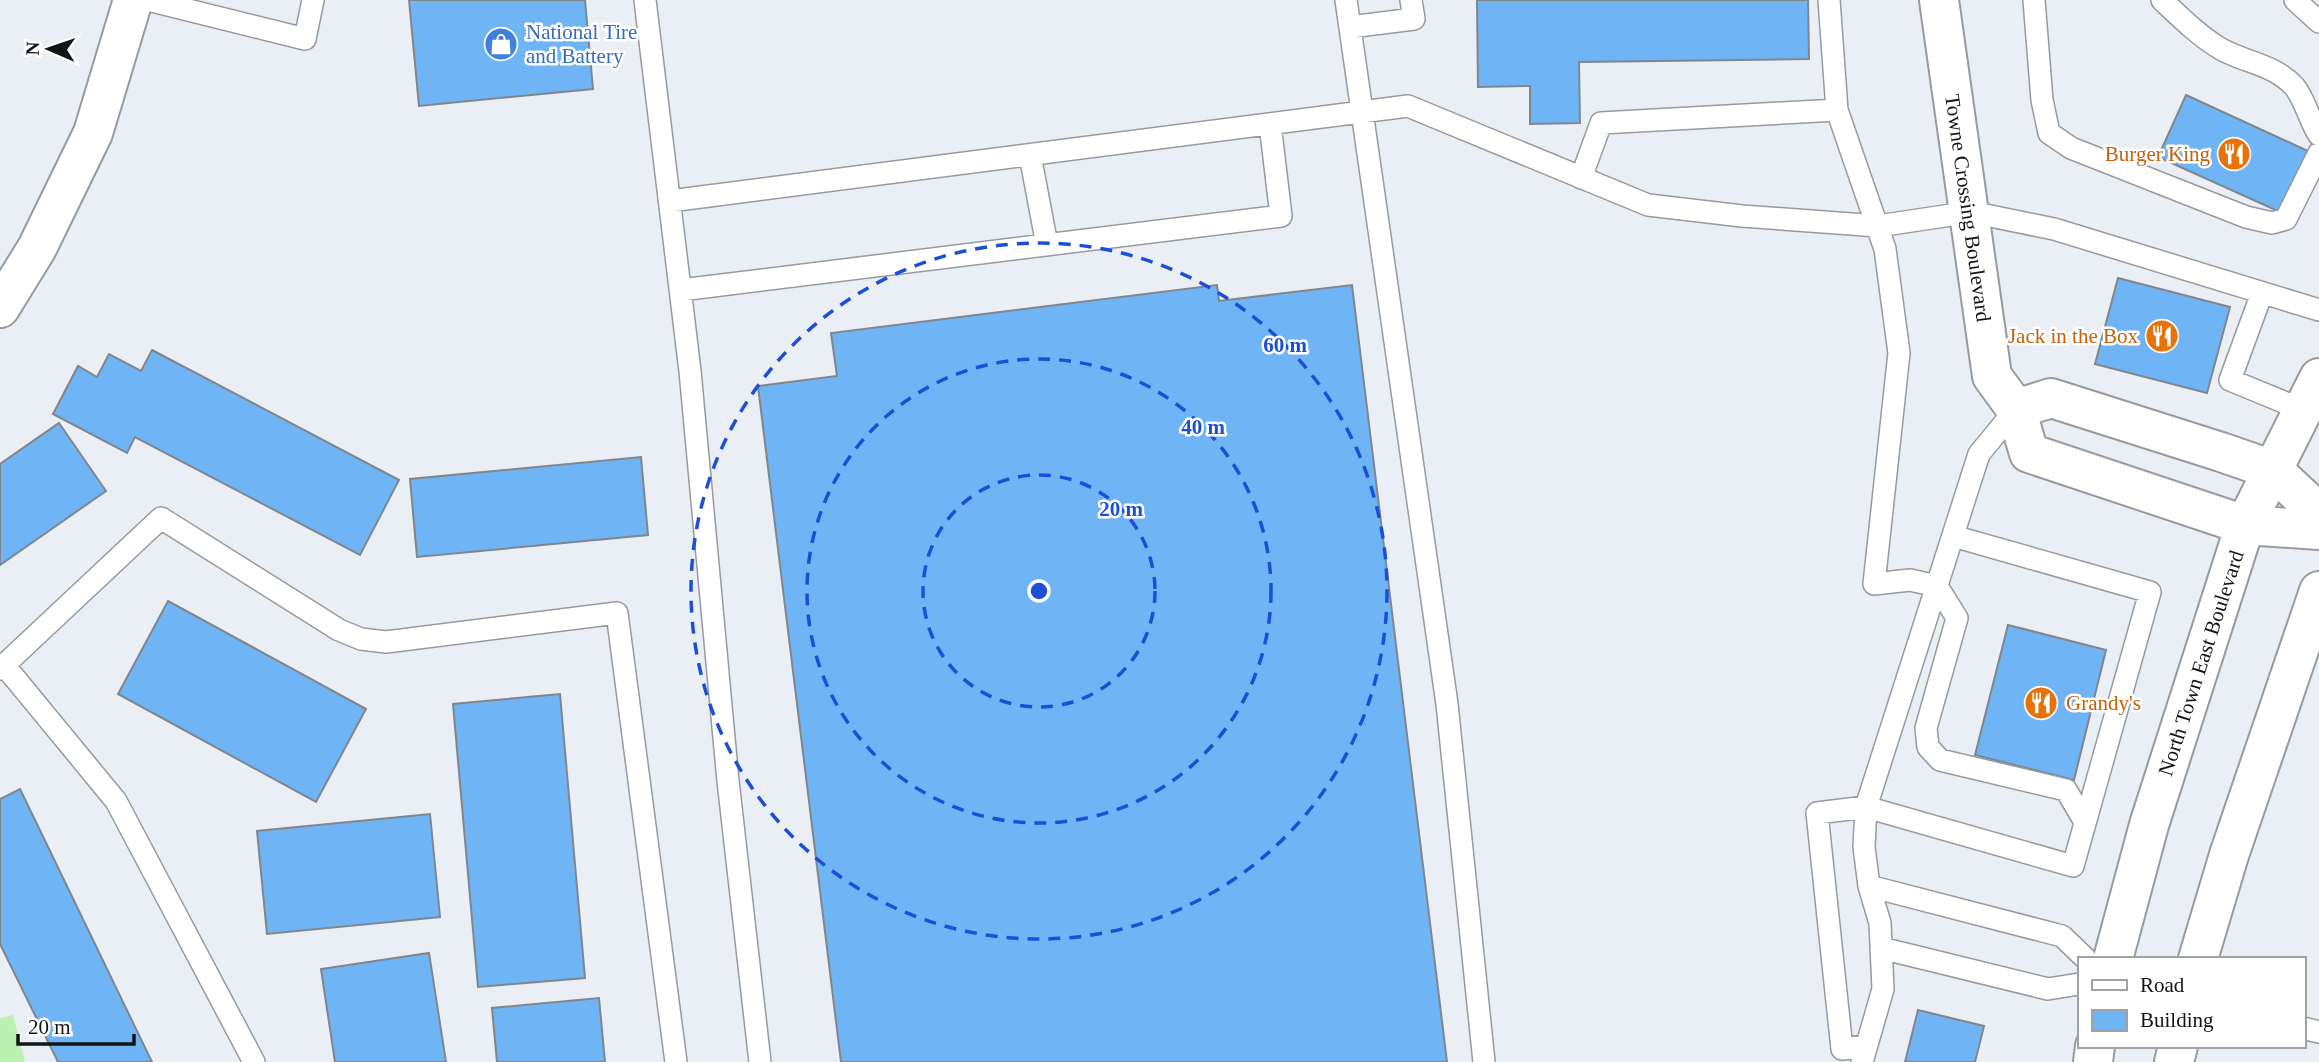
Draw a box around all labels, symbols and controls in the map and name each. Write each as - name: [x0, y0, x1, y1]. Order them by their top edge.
- north arrow: [14, 14, 84, 84]
- place label: National Tire and Battery: [526, 20, 637, 68]
- shop icon: National Tire and Battery: [482, 25, 520, 63]
- text: N: [22, 41, 43, 56]
- street label: Towne Crossing Boulevard: [1940, 93, 1996, 324]
- restaurant icon: Burger King: [2215, 135, 2253, 173]
- place label: Burger King: [2105, 142, 2210, 166]
- restaurant icon: Jack in the Box: [2143, 317, 2181, 355]
- place label: Jack in the Box: [2008, 324, 2138, 348]
- text: 60 m: [1263, 333, 1307, 357]
- text: 40 m: [1181, 415, 1225, 439]
- text: 20 m: [1099, 497, 1143, 521]
- street label: North Town East Boulevard: [2153, 547, 2249, 779]
- centre of rings: [1027, 579, 1051, 603]
- restaurant icon: Grandy's: [2022, 684, 2060, 722]
- place label: Grandy's: [2066, 691, 2141, 715]
- legend: [2078, 957, 2305, 1048]
- text: Road: [2140, 973, 2185, 997]
- scale bar: [18, 1002, 133, 1046]
- text: Building: [2140, 1008, 2214, 1032]
- text: 20 m: [28, 1015, 71, 1039]

